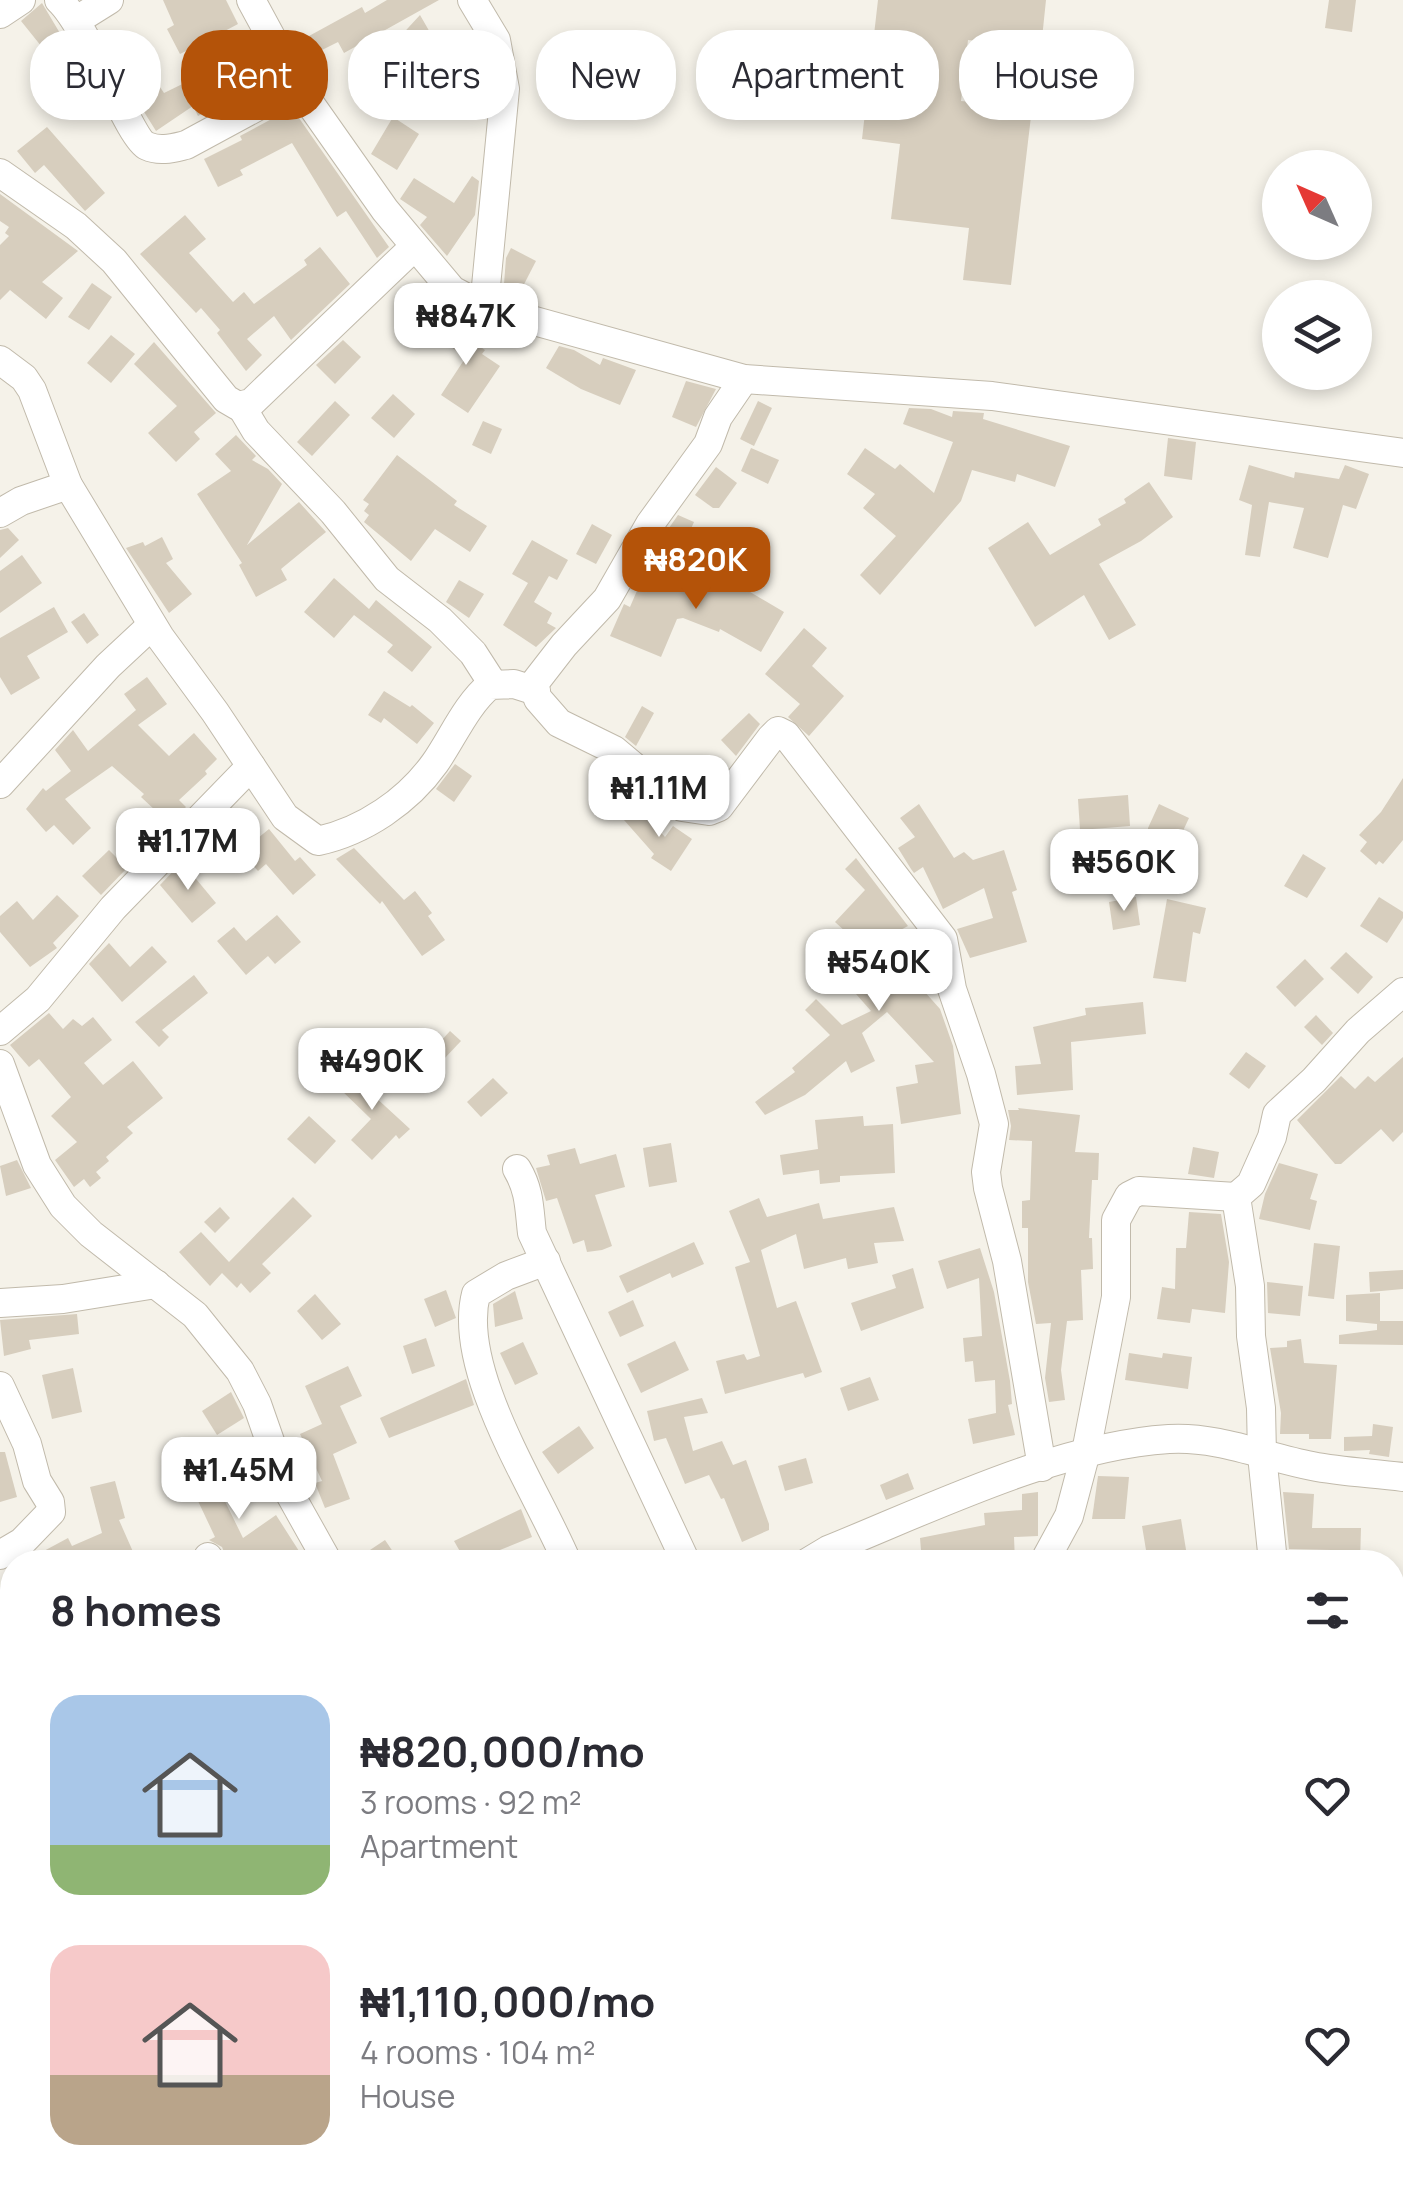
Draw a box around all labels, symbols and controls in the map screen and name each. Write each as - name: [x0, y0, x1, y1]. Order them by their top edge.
- chip: Buy: [30, 30, 161, 120]
- chip: Rent: [181, 30, 328, 120]
- chip: Filters: [348, 30, 516, 120]
- chip: New: [536, 30, 676, 120]
- chip: Apartment: [696, 30, 939, 120]
- chip: House: [959, 30, 1134, 120]
- north arrow: [1262, 150, 1372, 260]
- map controls: [1262, 150, 1372, 390]
- button: layers: [1262, 280, 1372, 390]
- pin: ₦847K: [396, 283, 536, 368]
- text: ₦847K: [416, 293, 516, 337]
- pin: ₦820K: [626, 527, 766, 612]
- text: ₦820K: [644, 537, 748, 581]
- pin: ₦1.11M: [578, 755, 740, 840]
- text: ₦1.11M: [610, 765, 708, 809]
- pin: ₦1.17M: [107, 808, 269, 893]
- text: ₦1.17M: [138, 818, 238, 862]
- pin: ₦560K: [1054, 829, 1194, 914]
- text: ₦560K: [1072, 839, 1176, 883]
- pin: ₦540K: [809, 929, 949, 1014]
- text: ₦540K: [827, 939, 931, 983]
- pin: ₦490K: [302, 1028, 442, 1113]
- text: ₦490K: [320, 1038, 424, 1082]
- pin: ₦1.45M: [158, 1437, 320, 1522]
- text: ₦1.45M: [183, 1447, 295, 1491]
- text: 8 homes: [50, 1581, 222, 1639]
- icon: filters: [1300, 1583, 1355, 1638]
- text: ₦820,000/mo: [360, 1722, 645, 1780]
- icon: home: [130, 1735, 250, 1855]
- icon: heart: [1300, 1768, 1355, 1823]
- text: 3 rooms · 92 m²: [360, 1780, 582, 1824]
- text: Apartment: [360, 1824, 518, 1868]
- text: ₦1,110,000/mo: [360, 1972, 655, 2030]
- icon: home: [130, 1985, 250, 2105]
- icon: heart: [1300, 2018, 1355, 2073]
- text: 4 rooms · 104 m²: [360, 2030, 596, 2074]
- text: House: [360, 2074, 455, 2118]

